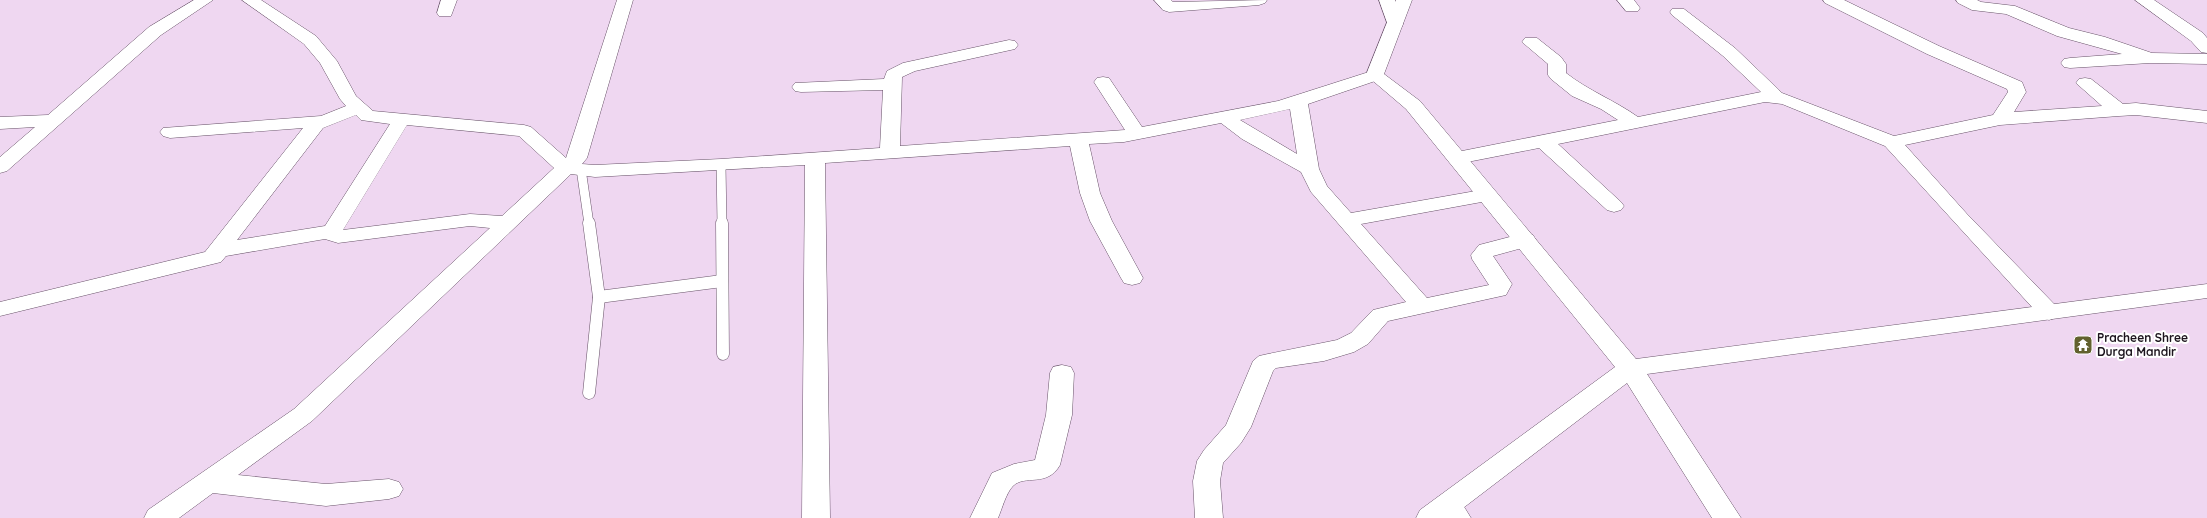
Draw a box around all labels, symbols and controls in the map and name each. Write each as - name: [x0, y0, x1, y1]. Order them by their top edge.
- place label: Pracheen Shree Durga Mandir: [2097, 330, 2188, 359]
- temple icon: Pracheen Shree Durga Mandir: [2072, 334, 2094, 356]

